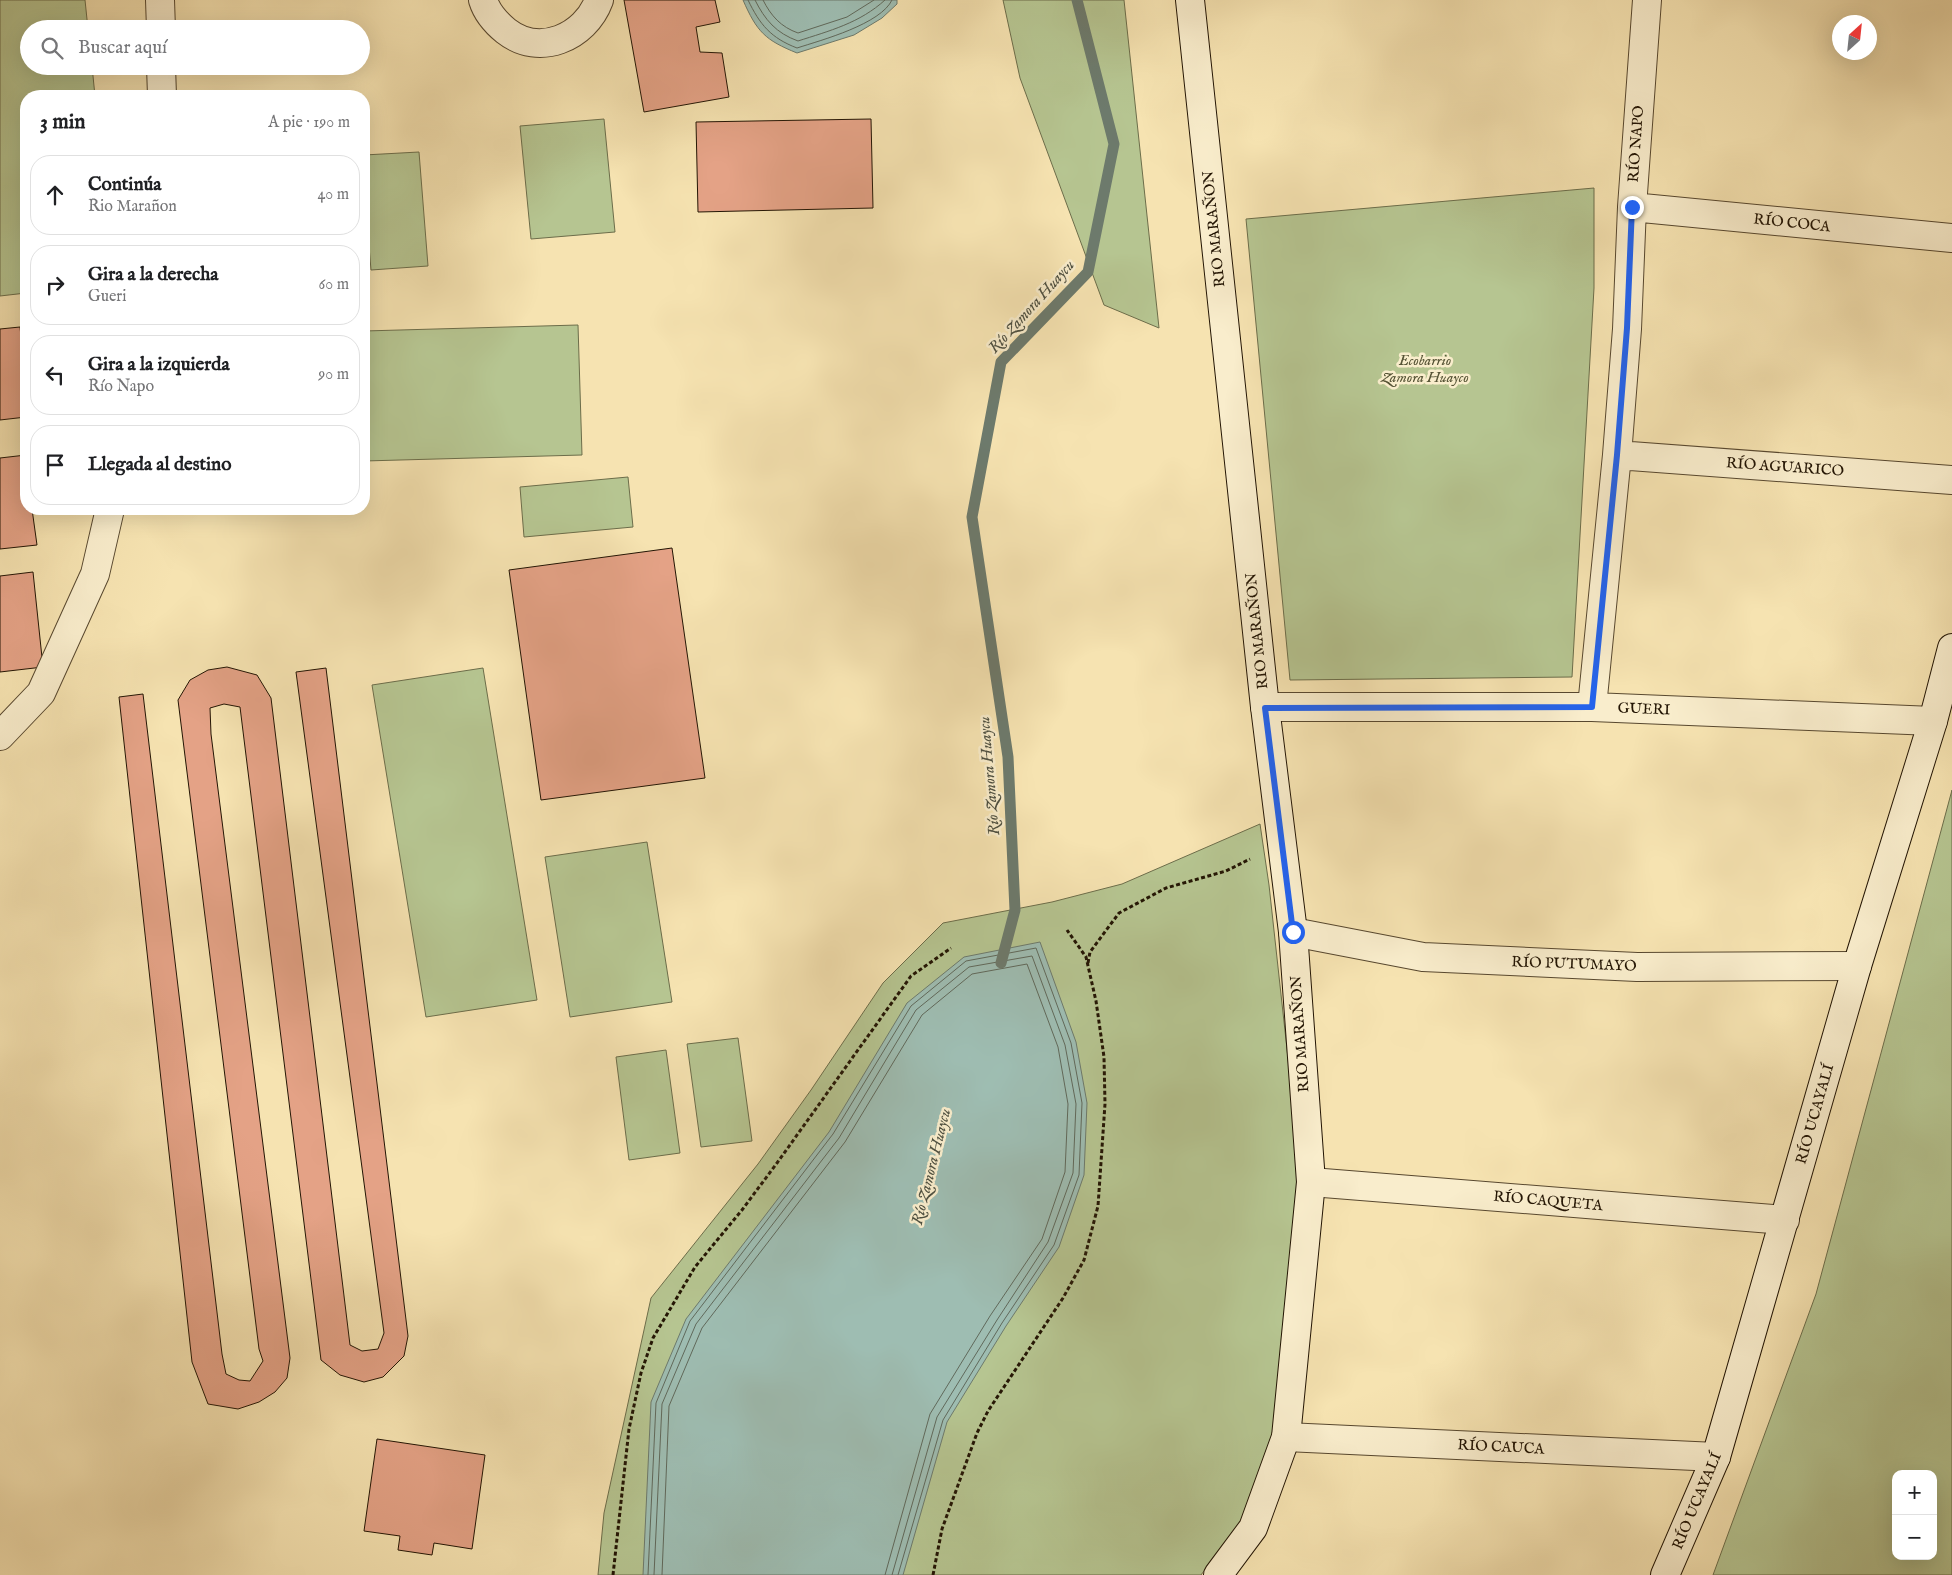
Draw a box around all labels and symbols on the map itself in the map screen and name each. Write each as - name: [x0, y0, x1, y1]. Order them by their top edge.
- north arrow: [1832, 15, 1877, 60]
- street label: RÍO NAPO: [1624, 105, 1648, 183]
- street label: RIO MARAÑON: [1198, 170, 1230, 288]
- route end: [1621, 196, 1644, 219]
- street label: RÍO COCA: [1753, 210, 1832, 237]
- water label: Río Zamora Huaycu: [985, 256, 1079, 358]
- park label: Ecobarrio Zamora Huayco: [1379, 351, 1469, 388]
- street label: RÍO AGUARICO: [1725, 453, 1845, 481]
- street label: RIO MARAÑON: [1241, 572, 1273, 690]
- street label: GUERI: [1617, 699, 1671, 719]
- water label: Río Zamora Huaycu: [975, 716, 1005, 836]
- route start: [1282, 921, 1305, 944]
- street label: RÍO PUTUMAYO: [1511, 952, 1637, 976]
- street label: RIO MARAÑON: [1286, 975, 1314, 1093]
- street label: RÍO UCAYALÍ: [1792, 1061, 1839, 1166]
- water label: Río Zamora Huaycu: [908, 1107, 956, 1227]
- street label: RÍO CAQUETA: [1492, 1187, 1604, 1215]
- street label: RÍO CAUCA: [1457, 1435, 1546, 1459]
- street label: RÍO UCAYALÍ: [1668, 1449, 1726, 1552]

